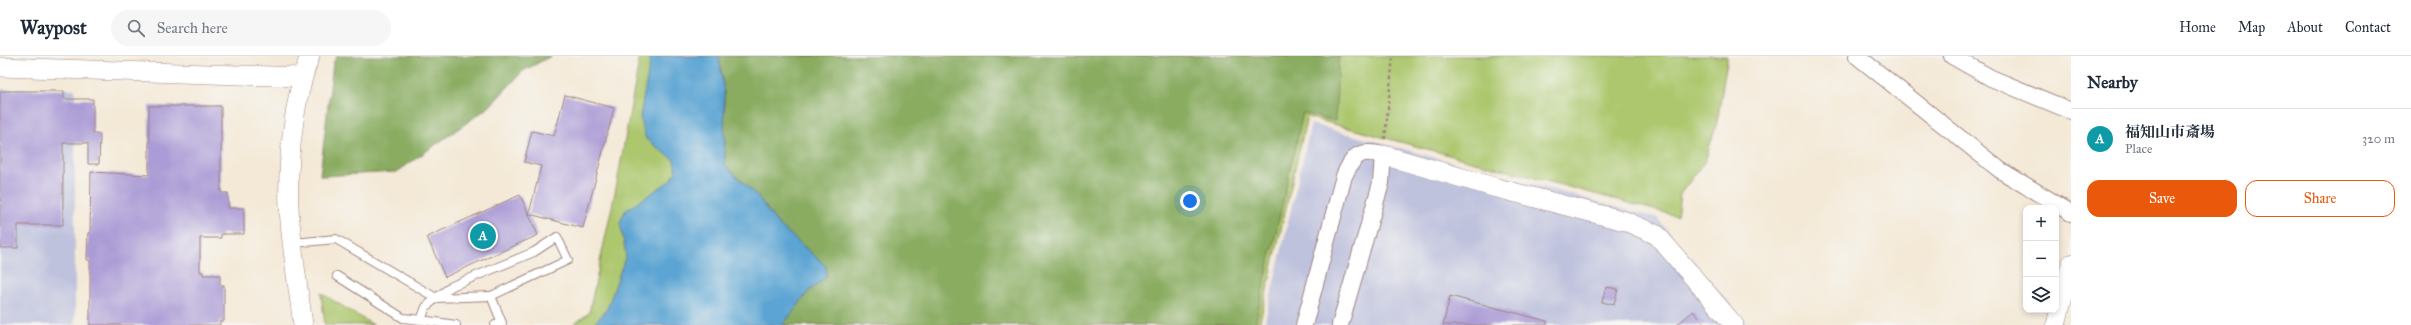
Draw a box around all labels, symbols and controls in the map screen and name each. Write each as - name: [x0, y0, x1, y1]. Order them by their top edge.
- search box: [111, 10, 391, 46]
- text: Waypost: [20, 16, 87, 39]
- icon: search: [125, 17, 147, 39]
- text: Search here: [157, 19, 228, 37]
- text: Home: [2179, 19, 2216, 36]
- text: Map: [2238, 19, 2265, 36]
- text: About: [2287, 19, 2323, 36]
- text: Contact: [2345, 19, 2391, 36]
- text: Nearby: [2087, 72, 2138, 93]
- text: 福知山市斎場: [2125, 123, 2215, 141]
- text: A: [2096, 131, 2104, 147]
- text: 320 m: [2362, 131, 2395, 147]
- text: Place: [2125, 141, 2152, 157]
- button: Save: [2087, 180, 2237, 217]
- button: Share: [2245, 180, 2395, 217]
- your location: [1180, 191, 1200, 211]
- map controls: [2023, 205, 2059, 313]
- button: +: [2023, 205, 2059, 241]
- pin: A: [470, 221, 496, 251]
- button: −: [2023, 241, 2059, 277]
- button: layers: [2023, 277, 2059, 313]

